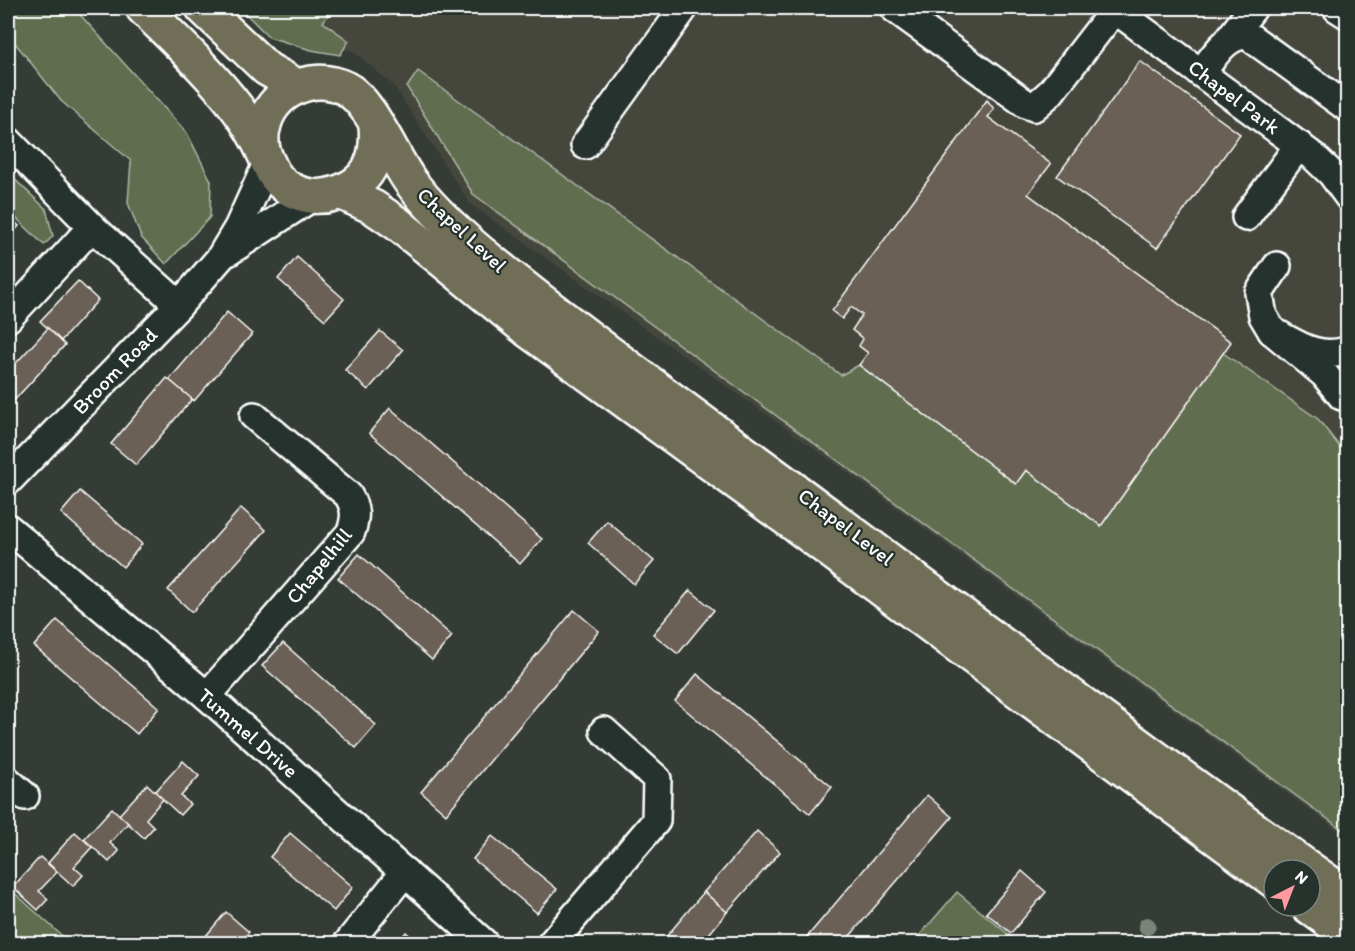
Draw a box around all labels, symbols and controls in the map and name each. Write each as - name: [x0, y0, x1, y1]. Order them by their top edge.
- street label: Chapel Park: [1183, 54, 1285, 139]
- street label: Chapel Level: [412, 182, 512, 277]
- street label: Broom Road: [67, 322, 163, 419]
- street label: Chapel Level: [794, 483, 899, 571]
- street label: Chapelhill: [280, 523, 357, 609]
- street label: Tummel Drive: [193, 682, 303, 783]
- north arrow: [1262, 858, 1322, 918]
- text: N: [1291, 867, 1312, 888]

